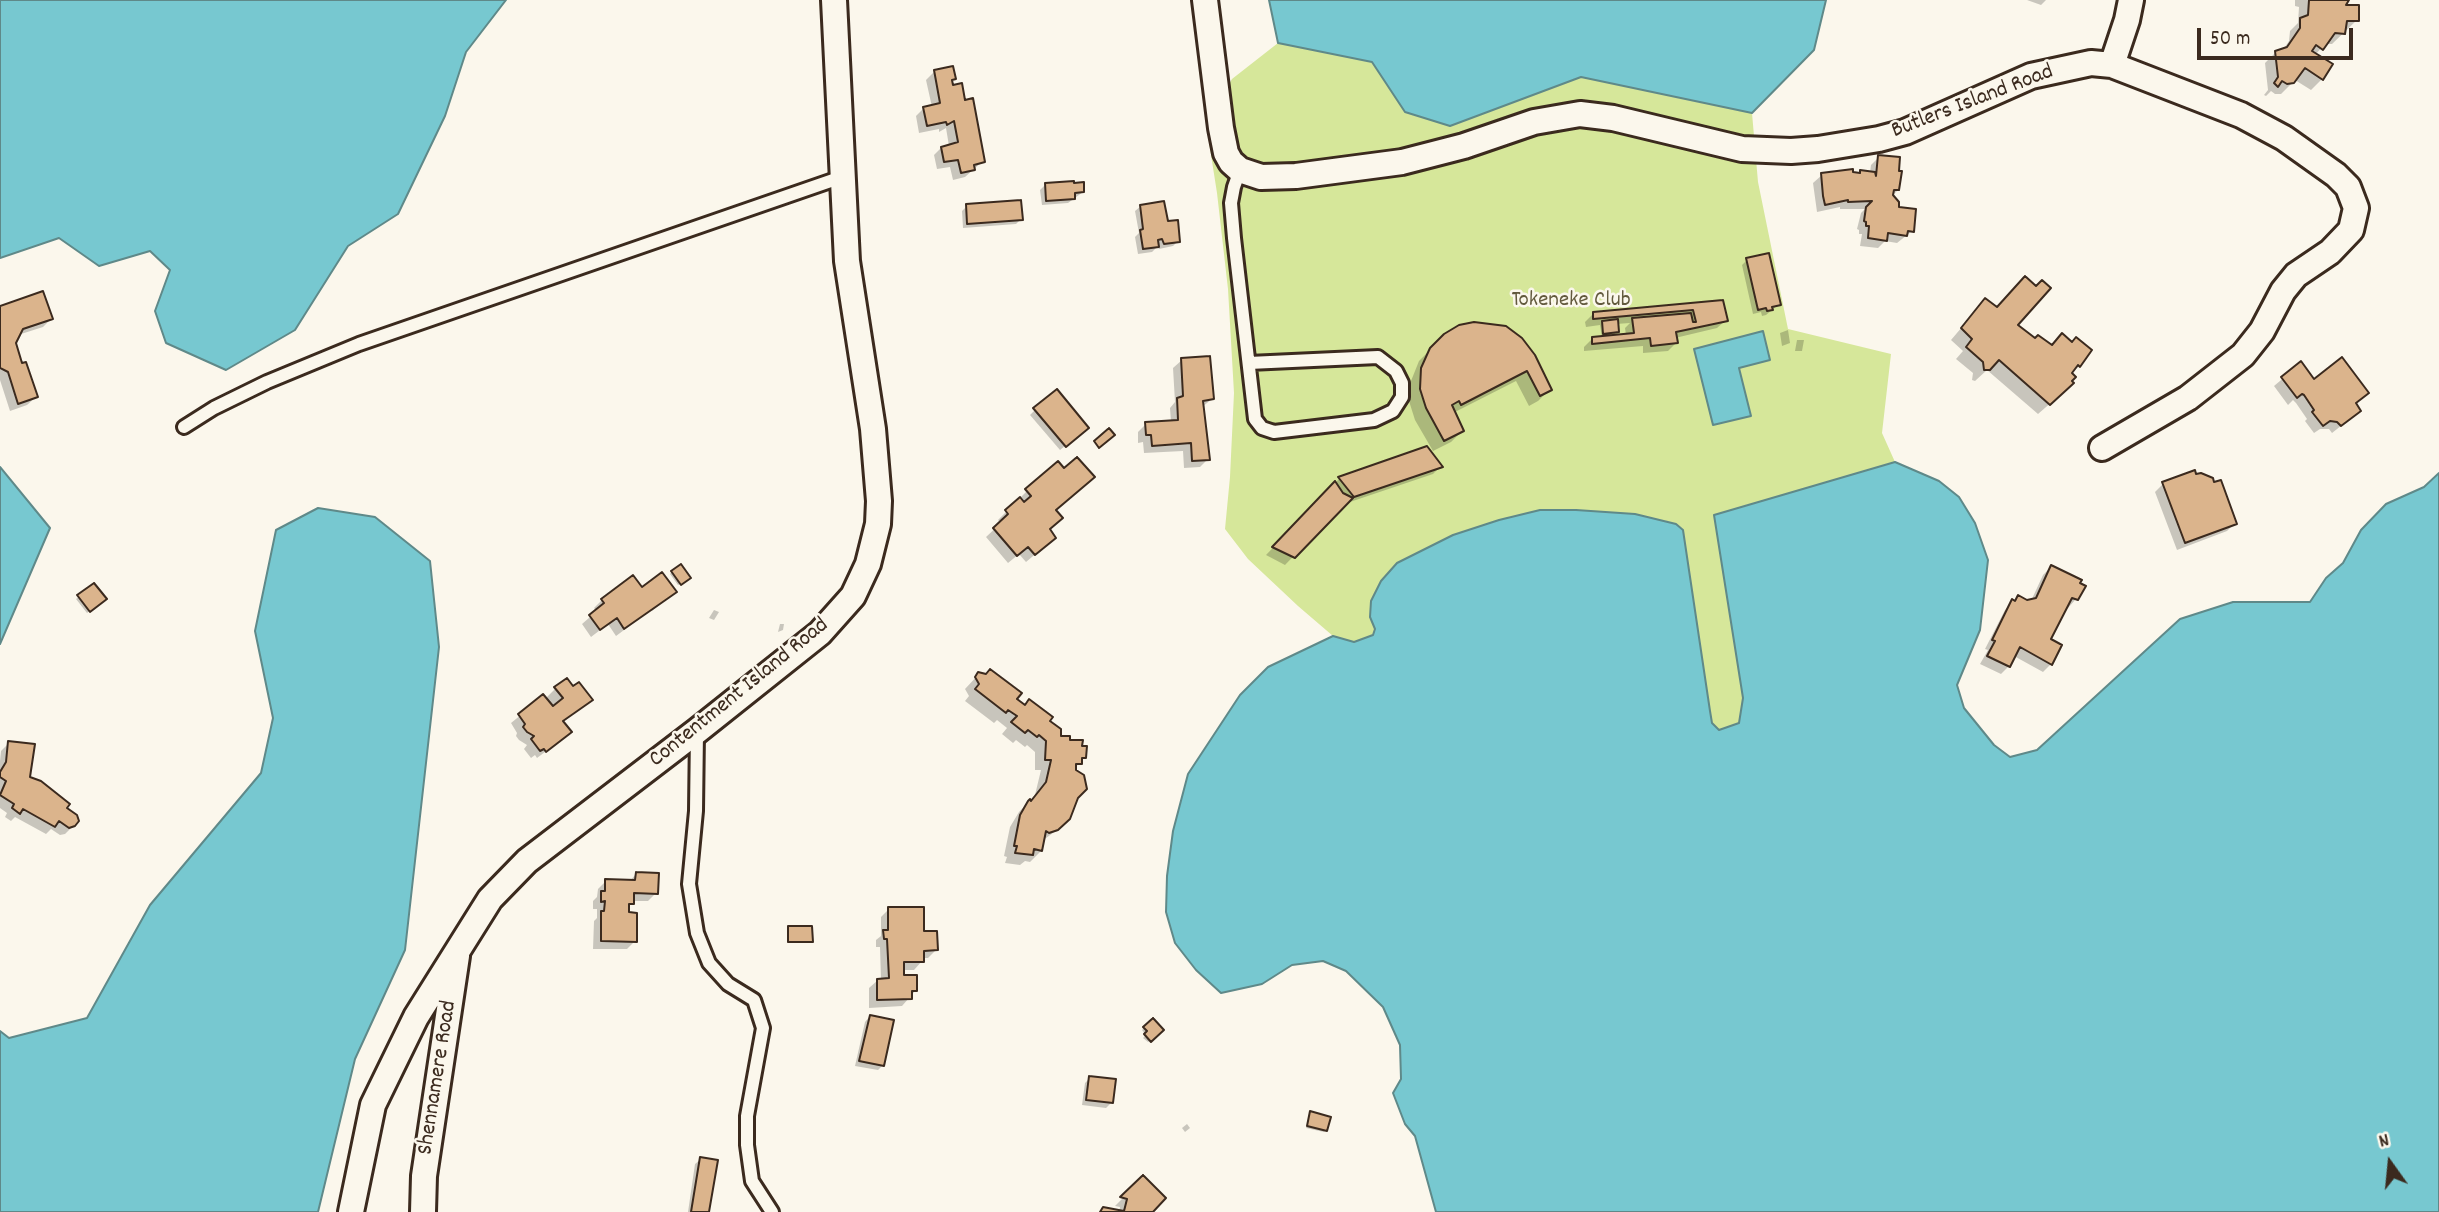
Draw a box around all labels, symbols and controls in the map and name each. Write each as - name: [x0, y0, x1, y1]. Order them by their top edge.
- scale bar: [2201, 14, 2357, 58]
- text: 50 m: [2210, 25, 2250, 55]
- street label: Butlers Island Road: [1888, 59, 2058, 147]
- park label: Tokeneke Club: [1511, 288, 1631, 316]
- street label: Contentment Island Road: [645, 613, 835, 775]
- street label: Shennamere Road: [413, 999, 465, 1157]
- north arrow: [2355, 1128, 2425, 1198]
- text: N: [2376, 1128, 2392, 1156]

